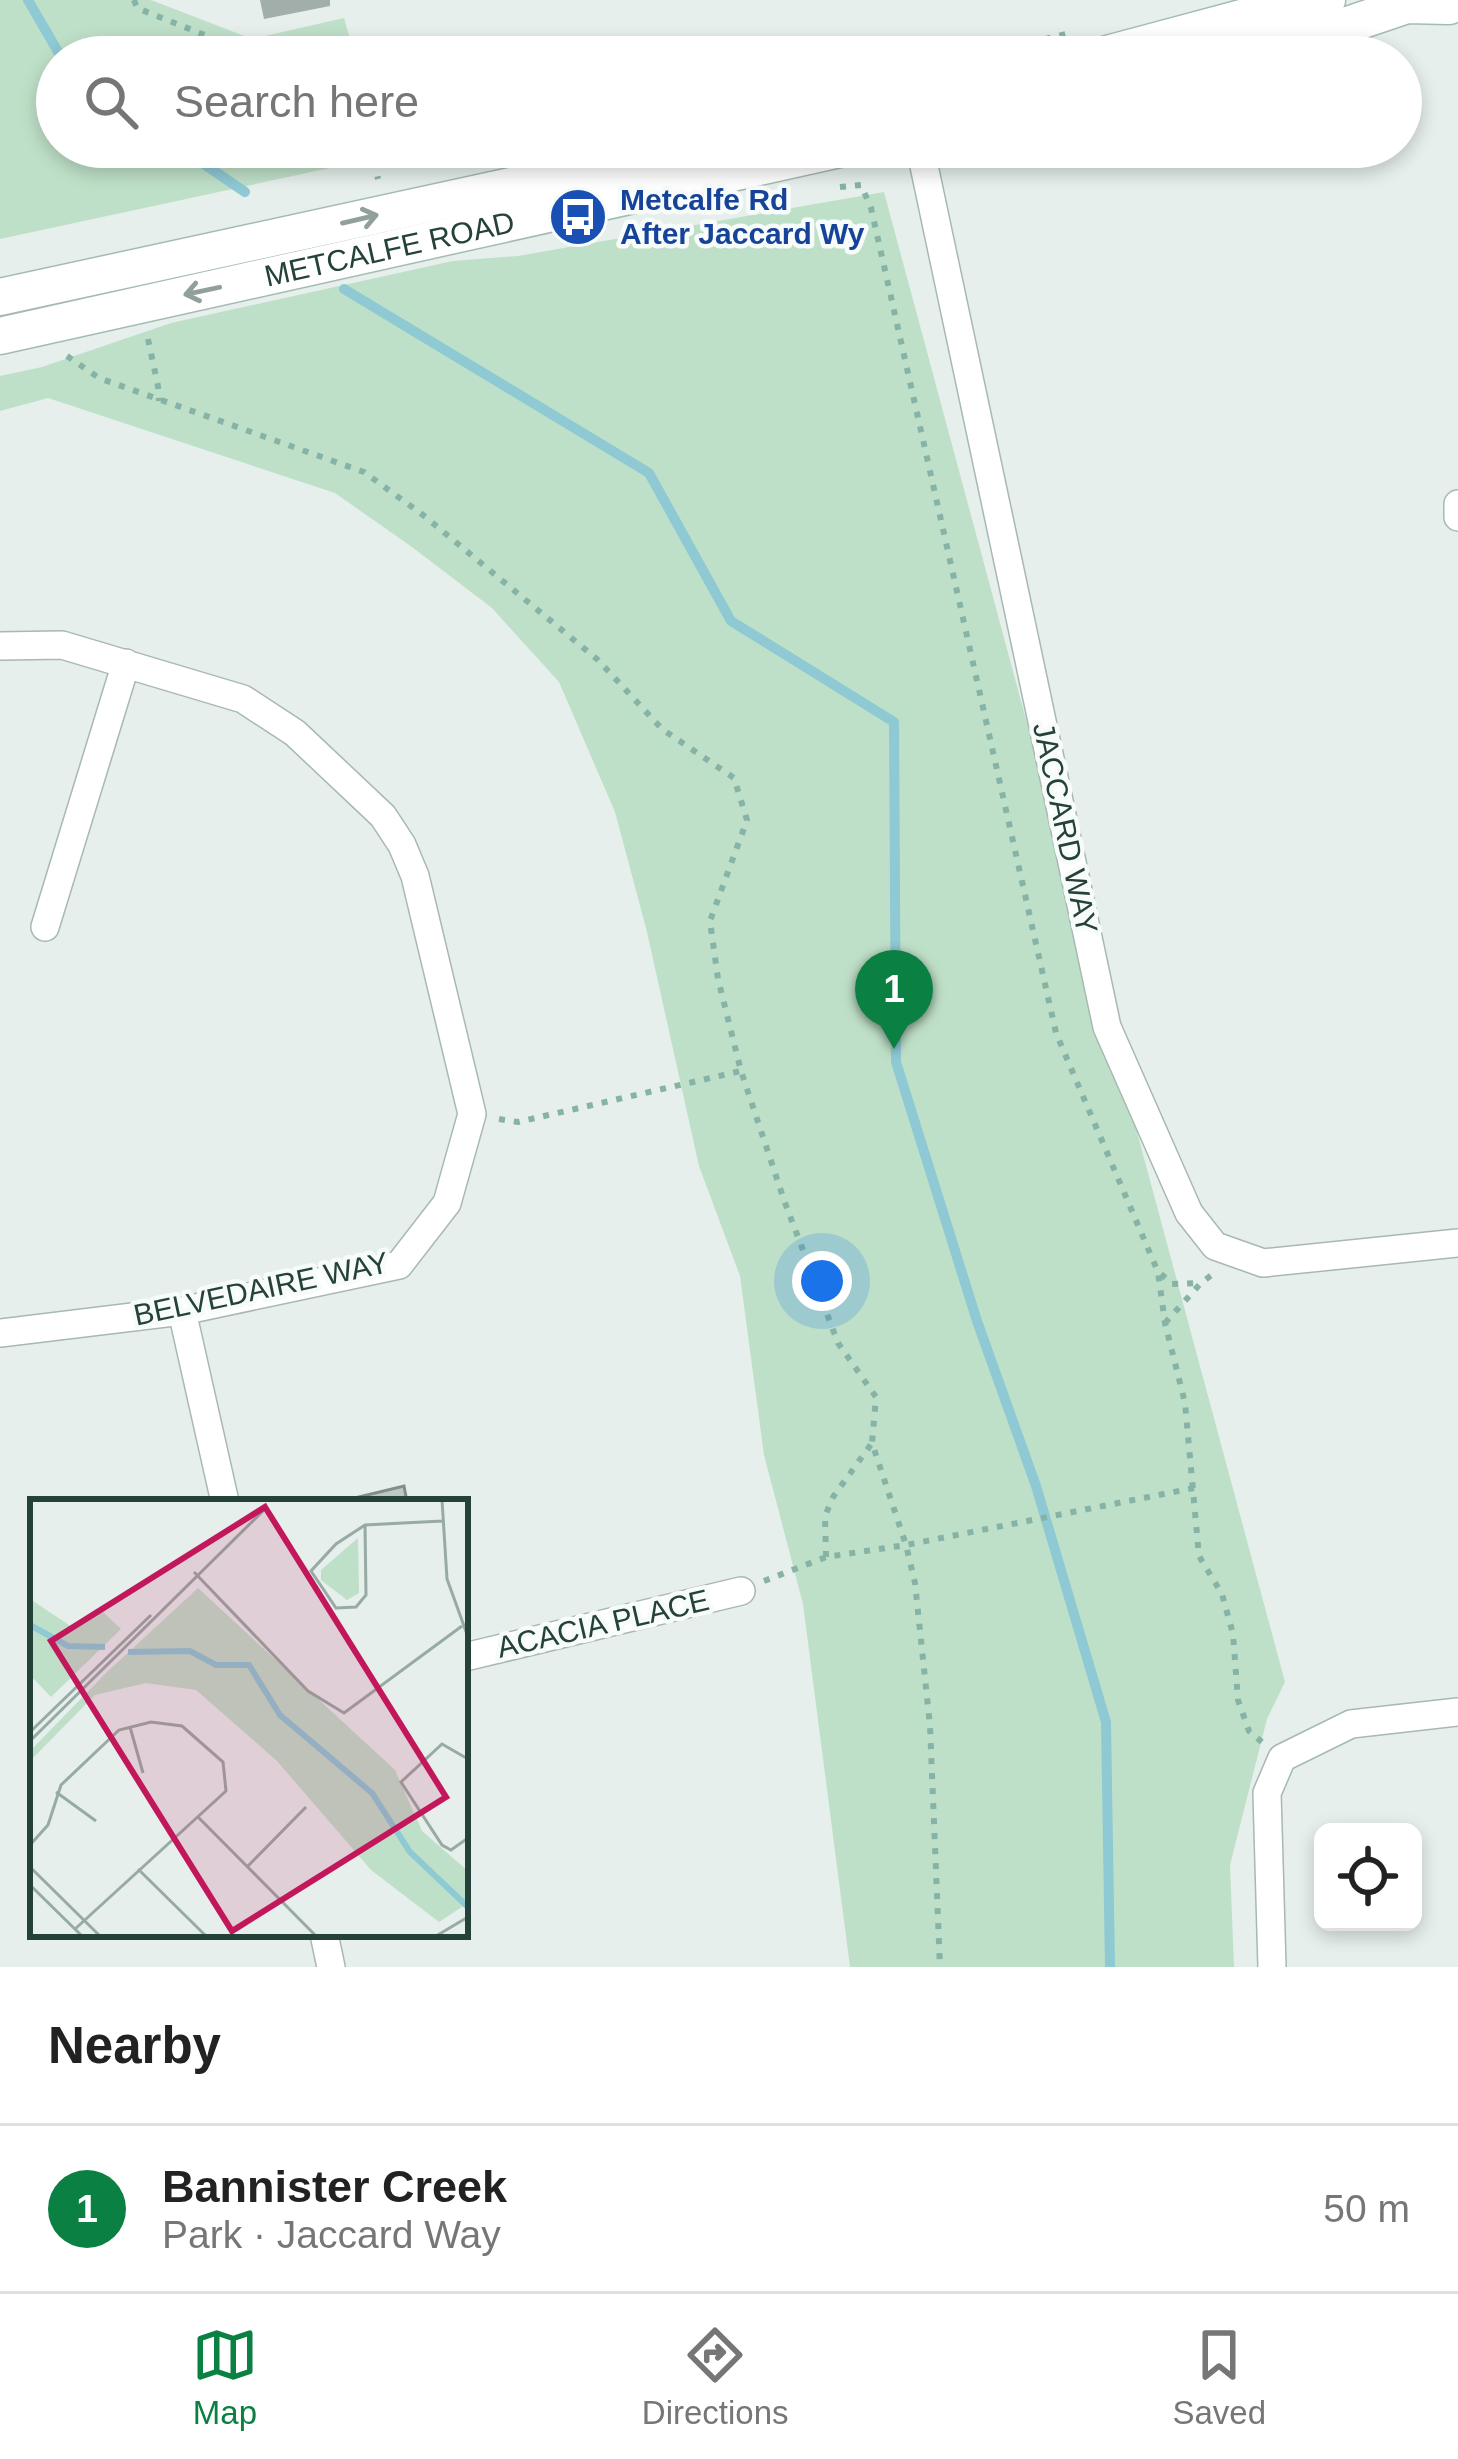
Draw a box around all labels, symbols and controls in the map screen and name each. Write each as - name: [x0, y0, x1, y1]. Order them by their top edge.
- search box: [36, 36, 1422, 168]
- icon: search: [78, 69, 144, 135]
- text: Search here: [174, 76, 419, 127]
- place label: Metcalfe Rd After Jaccard Wy: [620, 183, 865, 250]
- bus stop icon: Metcalfe Rd After Jaccard Wy: [547, 186, 609, 248]
- street label: METCALFE ROAD: [261, 205, 517, 293]
- one-way arrow: [341, 206, 379, 229]
- one-way arrow: [184, 281, 222, 304]
- street label: JACCARD WAY: [1027, 719, 1104, 936]
- pin: 1: [855, 950, 933, 1049]
- street label: BELVEDAIRE WAY: [131, 1245, 391, 1332]
- your location: [792, 1251, 852, 1311]
- inset map: [30, 1499, 468, 1937]
- street label: ACACIA PLACE: [494, 1583, 712, 1664]
- map controls: [1314, 1823, 1422, 1931]
- button: locate: [1314, 1823, 1422, 1931]
- text: Nearby: [48, 2017, 221, 2074]
- text: Bannister Creek: [162, 2161, 507, 2212]
- text: 1: [76, 2187, 98, 2230]
- text: 50 m: [1323, 2187, 1410, 2230]
- text: Park · Jaccard Way: [162, 2213, 501, 2256]
- tab: Map: [192, 2322, 258, 2432]
- tab: Directions: [642, 2322, 789, 2432]
- tab: Saved: [1172, 2322, 1266, 2432]

